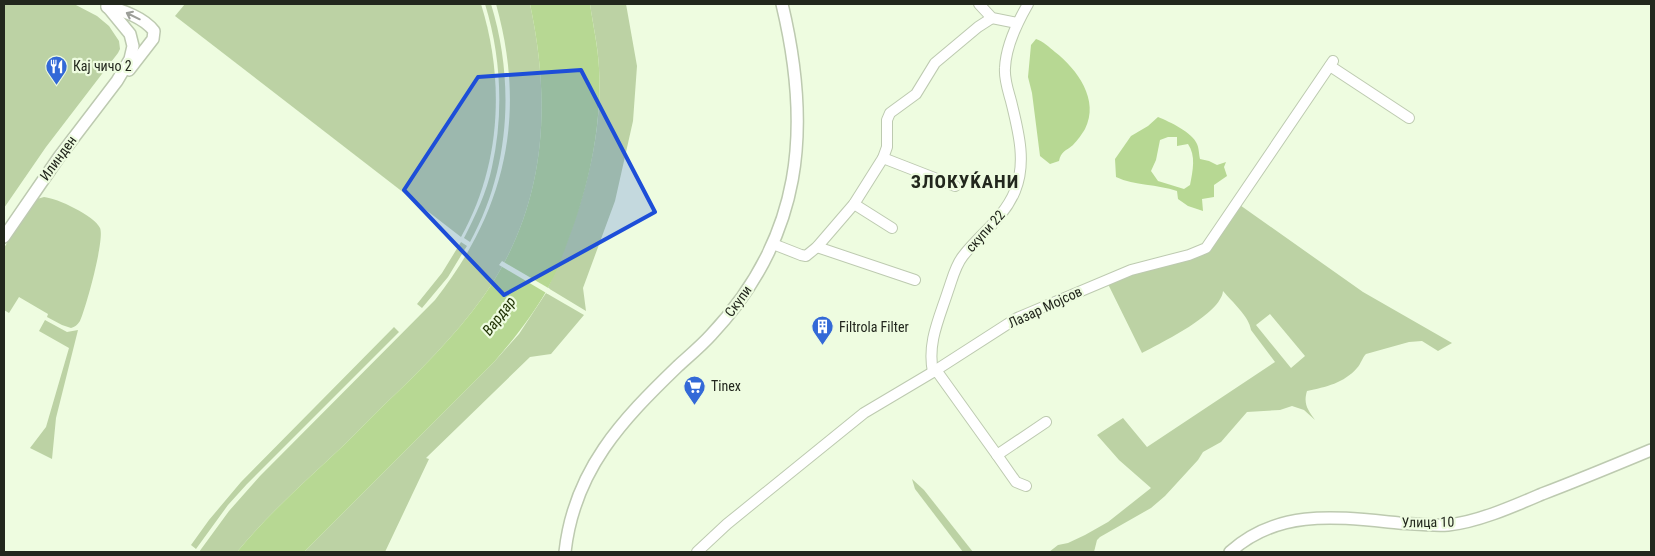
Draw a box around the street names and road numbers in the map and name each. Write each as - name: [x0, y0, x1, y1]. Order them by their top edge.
- street label: Илинден: [36, 133, 80, 183]
- street label: скупи 22: [962, 207, 1008, 255]
- street label: Скупи: [721, 282, 755, 320]
- street label: Лазар Мојсов: [1006, 283, 1084, 331]
- street label: Улица 10: [1402, 514, 1454, 530]

